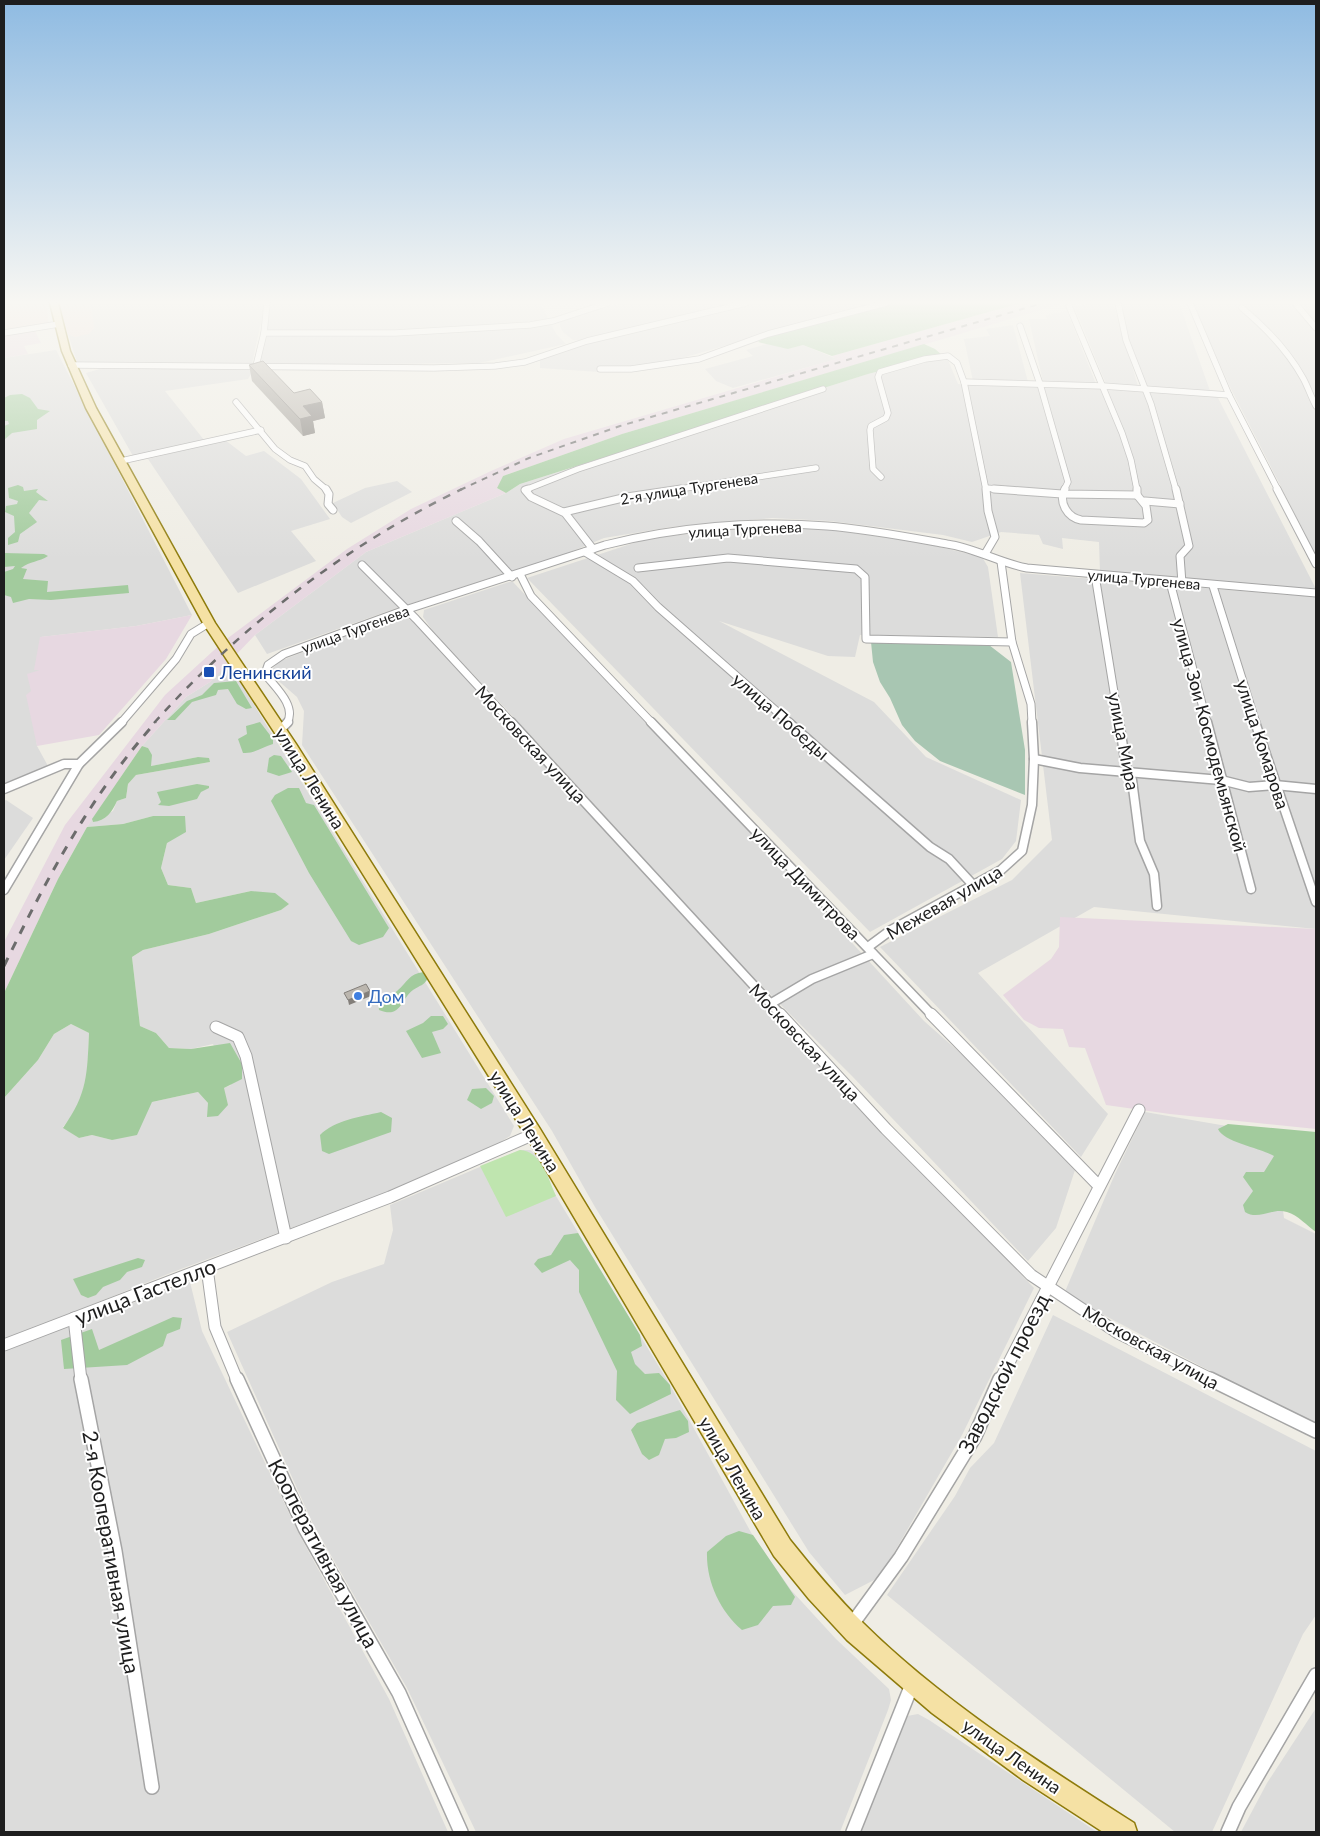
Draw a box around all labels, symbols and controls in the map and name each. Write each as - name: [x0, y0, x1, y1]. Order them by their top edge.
- street label: 2-я улица Тургенева: [619, 468, 759, 508]
- street label: улица Тургенева: [688, 517, 802, 541]
- street label: улица Тургенева: [1087, 565, 1201, 593]
- street label: улица Тургенева: [299, 601, 411, 657]
- street label: улица Зои Космодемьянской: [1168, 616, 1252, 854]
- place label: Ленинский: [219, 661, 312, 683]
- marker: Ленинский: [202, 665, 216, 679]
- street label: улица Победы: [728, 668, 834, 764]
- street label: улица Комарова: [1232, 676, 1294, 812]
- street label: Московская улица: [471, 681, 591, 807]
- street label: улица Мира: [1104, 690, 1144, 792]
- street label: улица Ленина: [270, 723, 350, 833]
- street label: улица Димитрова: [747, 822, 865, 944]
- street label: Межевая улица: [882, 860, 1006, 944]
- street label: Московская улица: [745, 979, 865, 1105]
- place label: Дом: [368, 985, 405, 1007]
- marker: Дом: [352, 990, 364, 1002]
- street label: улица Ленина: [485, 1066, 565, 1176]
- street label: улица Гастелло: [71, 1253, 219, 1329]
- street label: Заводской проезд: [952, 1289, 1054, 1457]
- street label: Московская улица: [1079, 1300, 1223, 1394]
- street label: улица Ленина: [695, 1412, 771, 1524]
- street label: 2-я Кооперативная улица: [78, 1429, 146, 1675]
- street label: Кооперативная улица: [264, 1454, 384, 1652]
- street label: улица Ленина: [958, 1714, 1066, 1798]

